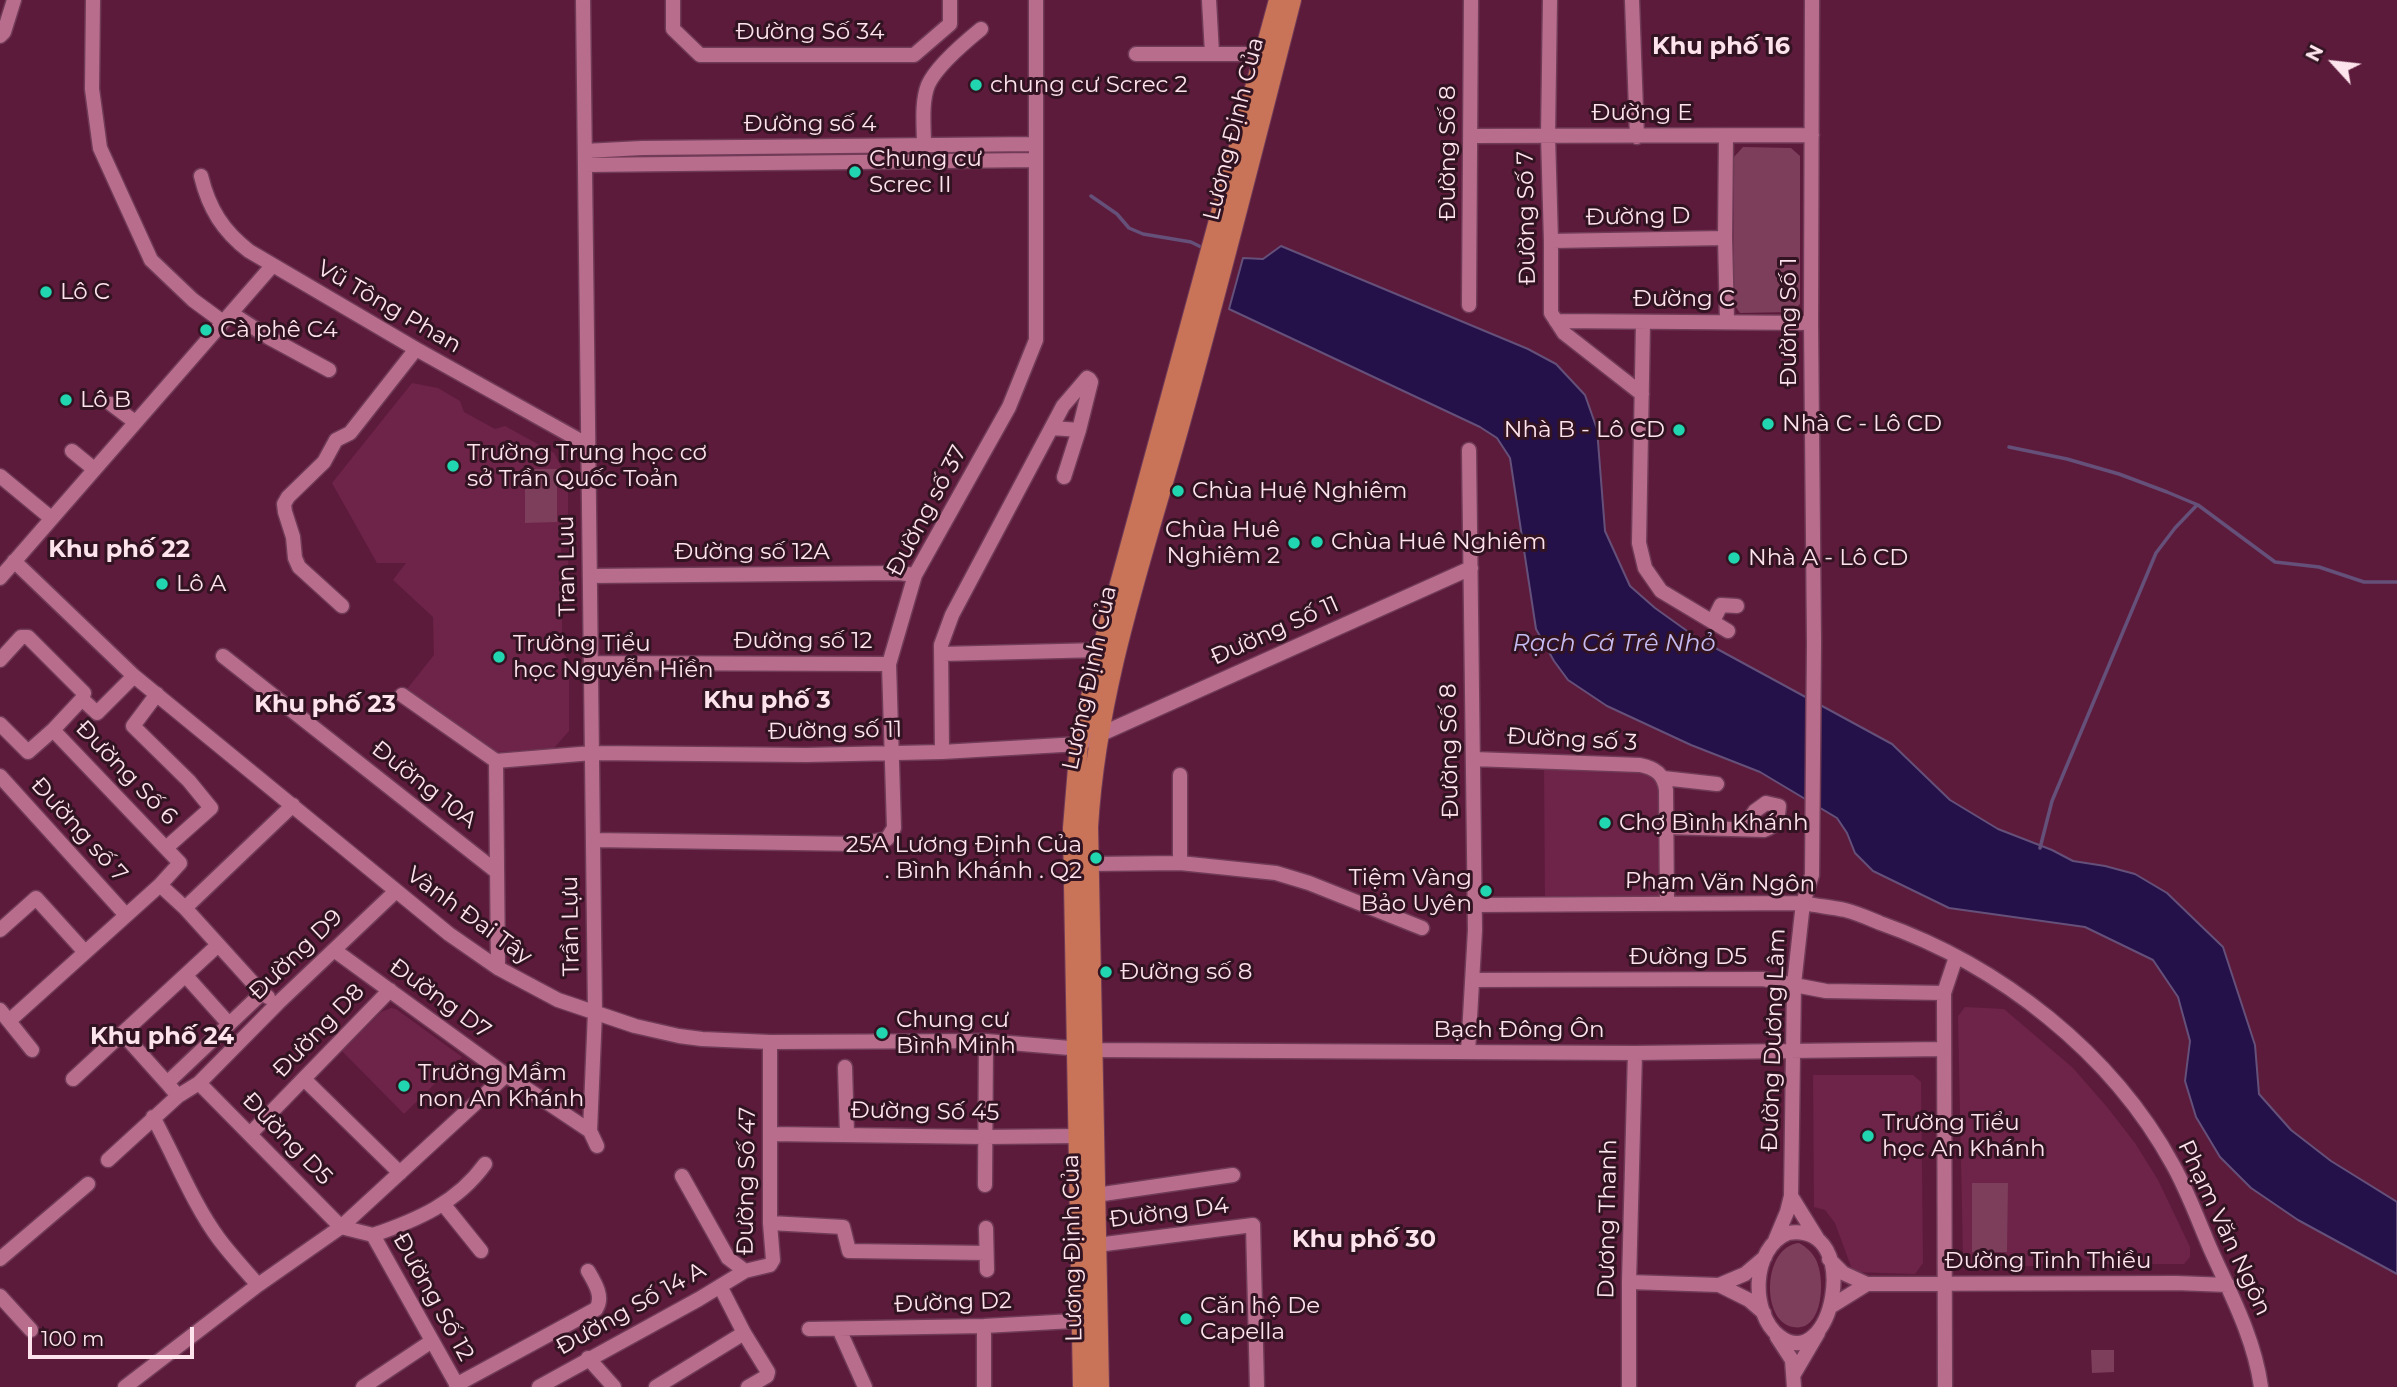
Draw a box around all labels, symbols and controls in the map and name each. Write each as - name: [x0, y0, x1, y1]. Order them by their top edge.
- street label: Đường Số 34: [736, 18, 884, 46]
- north arrow: [2299, 28, 2369, 98]
- district label: Khu phố 16: [1652, 33, 1790, 61]
- street label: Lương Định Của: [1198, 35, 1270, 223]
- text: N: [2301, 41, 2329, 65]
- place label: chung cư Screc 2: [990, 71, 1188, 99]
- marker: chung cư Screc 2: [968, 77, 984, 93]
- street label: Đường Số 8: [1434, 85, 1462, 221]
- street label: Đường E: [1591, 99, 1693, 127]
- street label: Đường số 4: [744, 110, 876, 138]
- place label: Chung cư Screc II: [869, 145, 982, 199]
- street label: Đường Số 7: [1512, 151, 1542, 285]
- marker: Chung cư Screc II: [847, 164, 863, 180]
- street label: Đường D: [1585, 202, 1691, 232]
- street label: Vũ Tông Phan: [312, 255, 466, 359]
- street label: Đường Số 1: [1775, 258, 1803, 386]
- place label: Lô C: [60, 278, 110, 306]
- marker: Lô C: [38, 284, 54, 300]
- street label: Đường C: [1633, 285, 1735, 313]
- place label: Cà phê C4: [220, 316, 338, 344]
- marker: Cà phê C4: [198, 322, 214, 338]
- place label: Lô B: [80, 386, 131, 414]
- marker: Lô B: [58, 392, 74, 408]
- place label: Nhà C - Lô CD: [1782, 410, 1942, 438]
- place label: Nhà B - Lô CD: [1504, 416, 1665, 444]
- marker: Nhà C - Lô CD: [1760, 416, 1776, 432]
- marker: Nhà B - Lô CD: [1671, 422, 1687, 438]
- place label: Trường Trung học cơ sở Trần Quốc Toản: [467, 439, 707, 493]
- street label: Đường số 37: [881, 441, 973, 581]
- marker: Trường Trung học cơ sở Trần Quốc Toản: [445, 458, 461, 474]
- place label: Chùa Huệ Nghiêm: [1192, 477, 1407, 505]
- marker: Chùa Huệ Nghiêm: [1170, 483, 1186, 499]
- street label: Tran Luu: [552, 515, 582, 617]
- place label: Chùa Huê Nghiêm 2: [1165, 516, 1280, 570]
- place label: Chùa Huê Nghiêm: [1331, 528, 1546, 556]
- marker: Chùa Huê Nghiêm: [1309, 534, 1325, 550]
- marker: Chùa Huê Nghiêm 2: [1286, 535, 1302, 551]
- district label: Khu phố 22: [48, 536, 190, 564]
- street label: Đường số 12A: [674, 538, 830, 566]
- place label: Nhà A - Lô CD: [1748, 544, 1908, 572]
- marker: Nhà A - Lô CD: [1726, 550, 1742, 566]
- place label: Lô A: [176, 570, 226, 598]
- marker: Lô A: [154, 576, 170, 592]
- street label: Lương Định Của: [1057, 583, 1123, 773]
- street label: Đường Số 11: [1207, 590, 1343, 672]
- street label: Đường số 12: [733, 627, 873, 655]
- place label: Trường Tiểu học Nguyễn Hiền: [513, 630, 714, 684]
- water label: Rạch Cá Trê Nhỏ: [1512, 630, 1716, 658]
- marker: Trường Tiểu học Nguyễn Hiền: [491, 649, 507, 665]
- street label: Đường Số 8: [1435, 683, 1465, 819]
- district label: Khu phố 3: [703, 687, 831, 715]
- district label: Khu phố 23: [254, 691, 396, 719]
- street label: Đường Số 6: [69, 715, 183, 831]
- street label: Đường số 11: [768, 716, 902, 746]
- street label: Đường số 3: [1506, 723, 1638, 757]
- street label: Đường 10A: [366, 735, 482, 835]
- street label: Đường số 7: [25, 772, 133, 888]
- place label: Chợ Bình Khánh: [1619, 809, 1809, 837]
- marker: Chợ Bình Khánh: [1597, 815, 1613, 831]
- place label: 25A Lương Định Của . Bình Khánh . Q2: [846, 831, 1082, 885]
- marker: 25A Lương Định Của . Bình Khánh . Q2: [1088, 850, 1104, 866]
- street label: Vành Đai Tây: [401, 861, 537, 971]
- place label: Tiệm Vàng Bảo Uyên: [1349, 864, 1472, 918]
- street label: Phạm Văn Ngôn: [1625, 868, 1815, 898]
- street label: Trần Lựu: [556, 876, 586, 976]
- marker: Tiệm Vàng Bảo Uyên: [1478, 883, 1494, 899]
- street label: Đường D9: [244, 904, 348, 1006]
- street label: Đường Dương Lâm: [1756, 928, 1792, 1152]
- street label: Đường D5: [1629, 943, 1747, 971]
- street label: Đường D7: [384, 953, 496, 1045]
- place label: Đường số 8: [1120, 958, 1252, 986]
- marker: Đường số 8: [1098, 964, 1114, 980]
- street label: Đường D8: [268, 978, 370, 1084]
- place label: Chung cư Bình Minh: [896, 1006, 1016, 1060]
- street label: Bạch Đông Ôn: [1434, 1016, 1604, 1044]
- district label: Khu phố 24: [90, 1023, 234, 1051]
- marker: Chung cư Bình Minh: [874, 1025, 890, 1041]
- place label: Trường Mầm non An Khánh: [418, 1059, 584, 1113]
- marker: Trường Mầm non An Khánh: [396, 1078, 412, 1094]
- street label: Đường D5: [236, 1087, 338, 1191]
- street label: Đường Số 45: [850, 1097, 1000, 1127]
- street label: Đường Số 47: [732, 1107, 762, 1255]
- place label: Trường Tiểu học An Khánh: [1882, 1109, 2046, 1163]
- marker: Trường Tiểu học An Khánh: [1860, 1128, 1876, 1144]
- street label: Phạm Văn Ngôn: [2171, 1136, 2277, 1320]
- street label: Dương Thanh: [1593, 1139, 1623, 1299]
- street label: Lương Định Của: [1058, 1154, 1088, 1342]
- street label: Đường D4: [1108, 1192, 1230, 1234]
- district label: Khu phố 30: [1292, 1226, 1436, 1254]
- street label: Đường Số 12: [387, 1228, 479, 1366]
- street label: Đường Tinh Thiều: [1945, 1247, 2151, 1275]
- street label: Đường Số 14 A: [551, 1257, 711, 1361]
- street label: Đường D2: [894, 1287, 1012, 1319]
- place label: Căn hộ De Capella: [1200, 1292, 1320, 1346]
- marker: Căn hộ De Capella: [1178, 1311, 1194, 1327]
- scale bar: [32, 1314, 198, 1358]
- text: 100 m: [41, 1326, 104, 1351]

